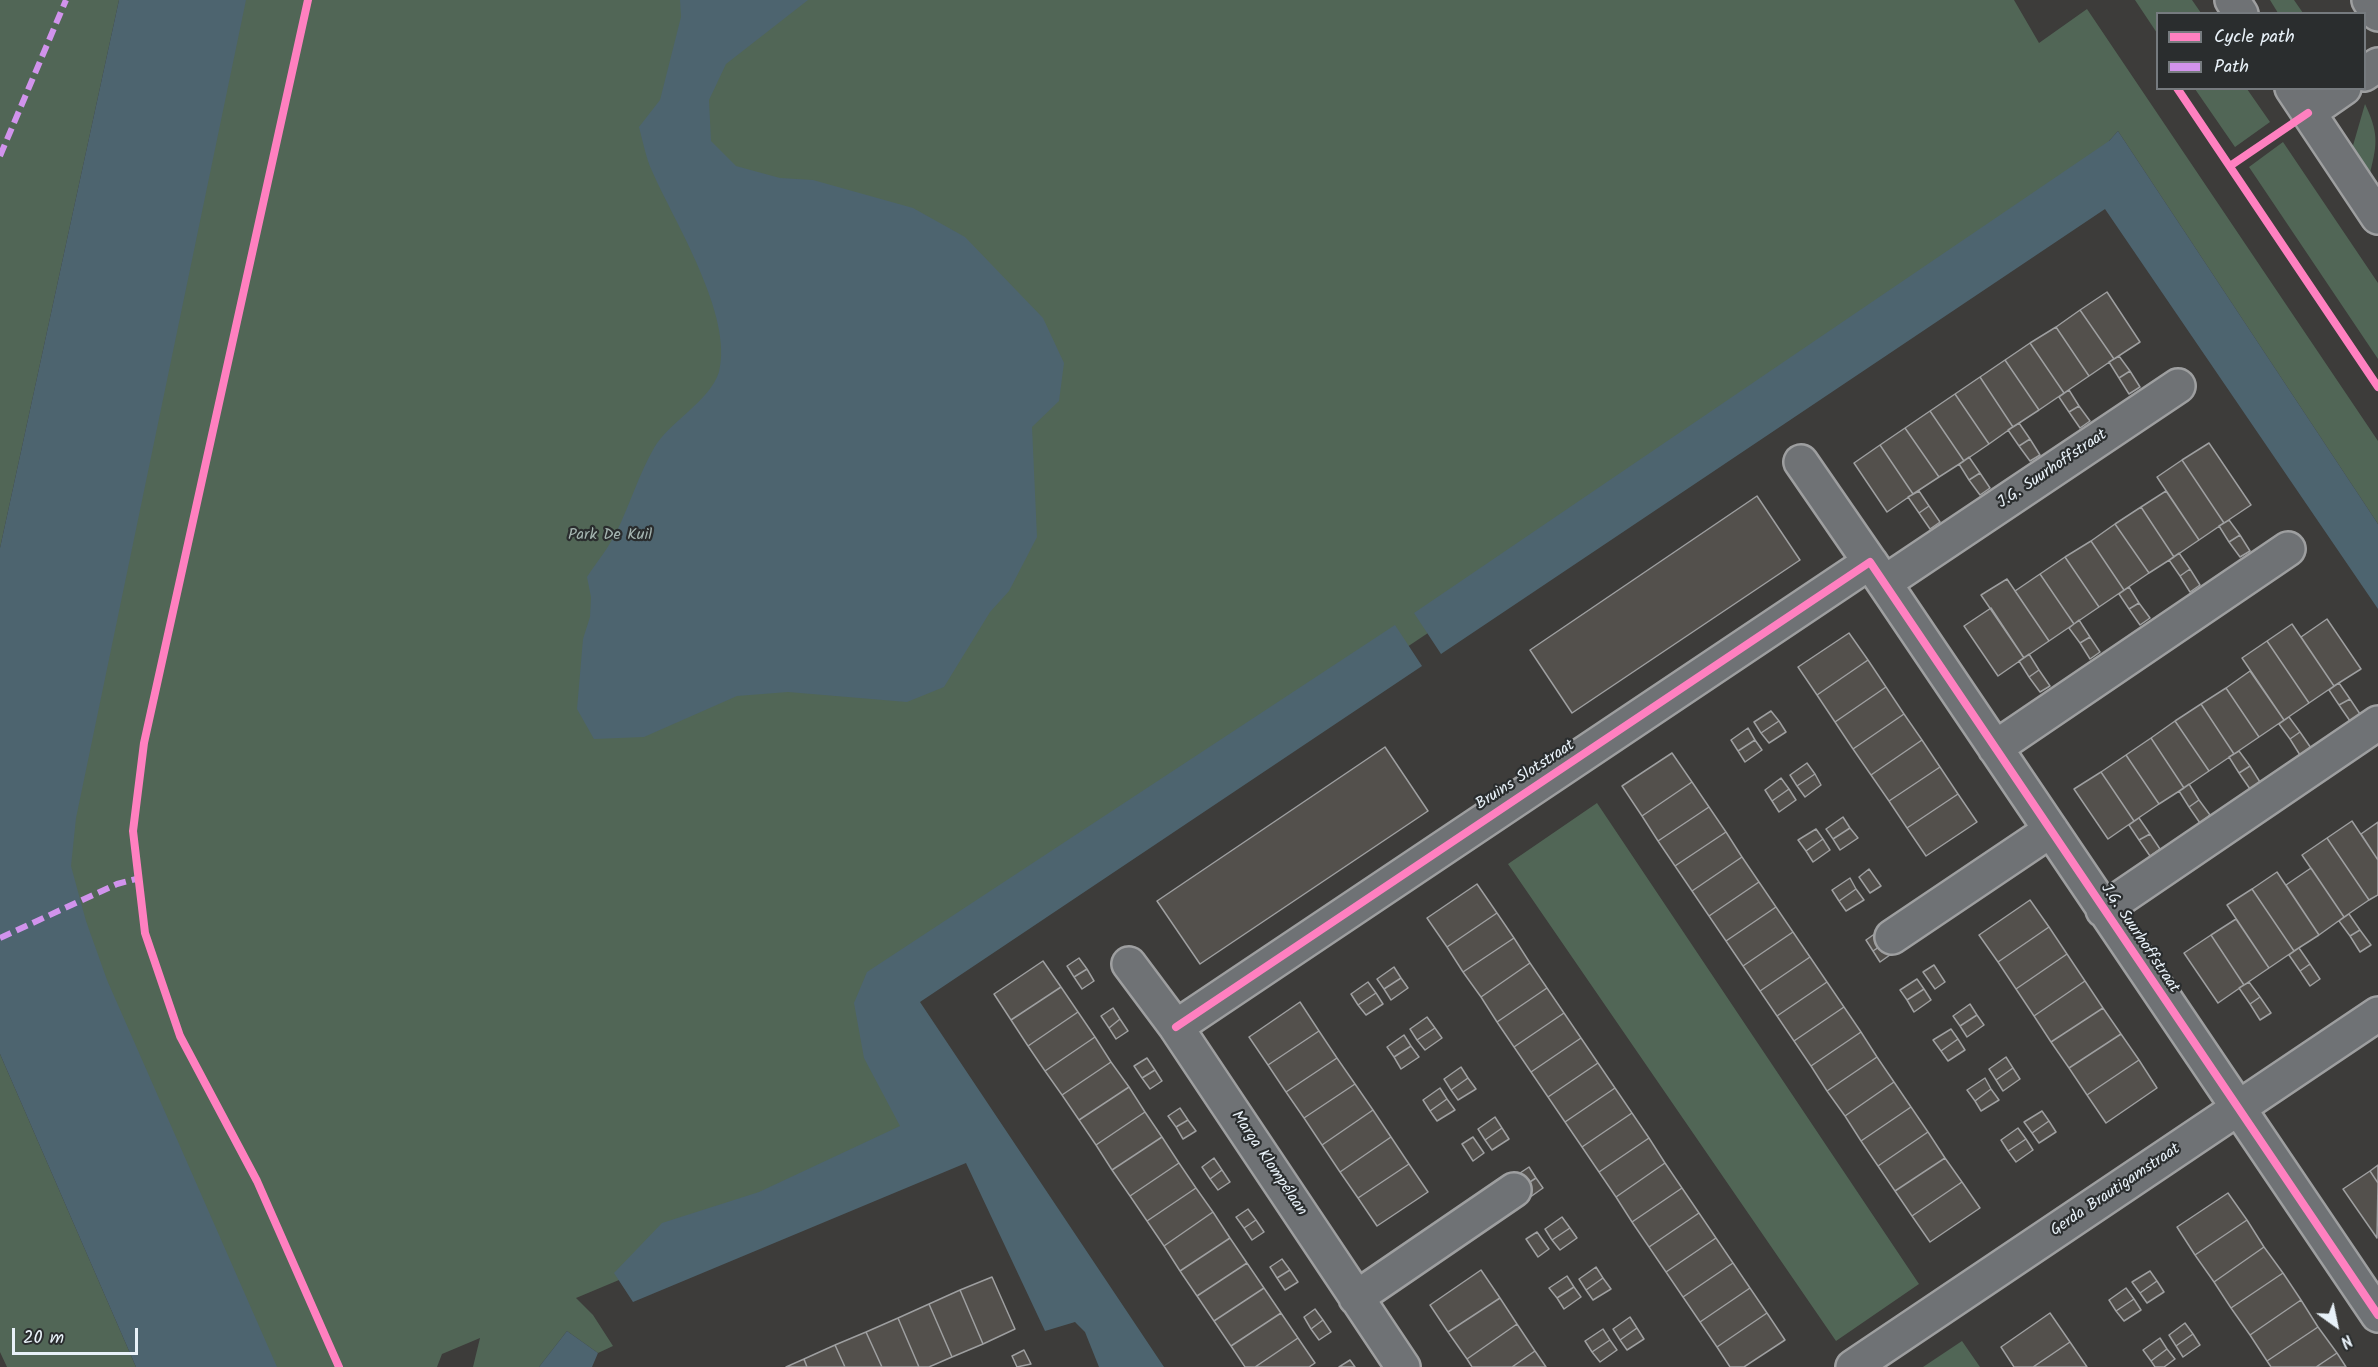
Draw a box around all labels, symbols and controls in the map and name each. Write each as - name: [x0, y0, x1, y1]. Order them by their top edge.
- legend: [2156, 12, 2366, 90]
- text: Cycle path: [2214, 23, 2295, 52]
- text: Path: [2214, 53, 2249, 82]
- street label: J.G. Suurhoffstraat: [1995, 426, 2111, 514]
- park label: Park De Kuil: [568, 526, 652, 546]
- street label: Bruins Slotstraat: [1473, 737, 1579, 815]
- street label: J.G. Suurhoffstraat: [2095, 881, 2183, 997]
- street label: Marga Klompélaan: [1226, 1108, 1310, 1220]
- street label: Gerda Brautigamstraat: [2048, 1140, 2184, 1242]
- north arrow: [2306, 1295, 2366, 1355]
- scale bar: [15, 1316, 141, 1354]
- text: 20 m: [23, 1324, 64, 1353]
- text: N: [2335, 1327, 2357, 1354]

